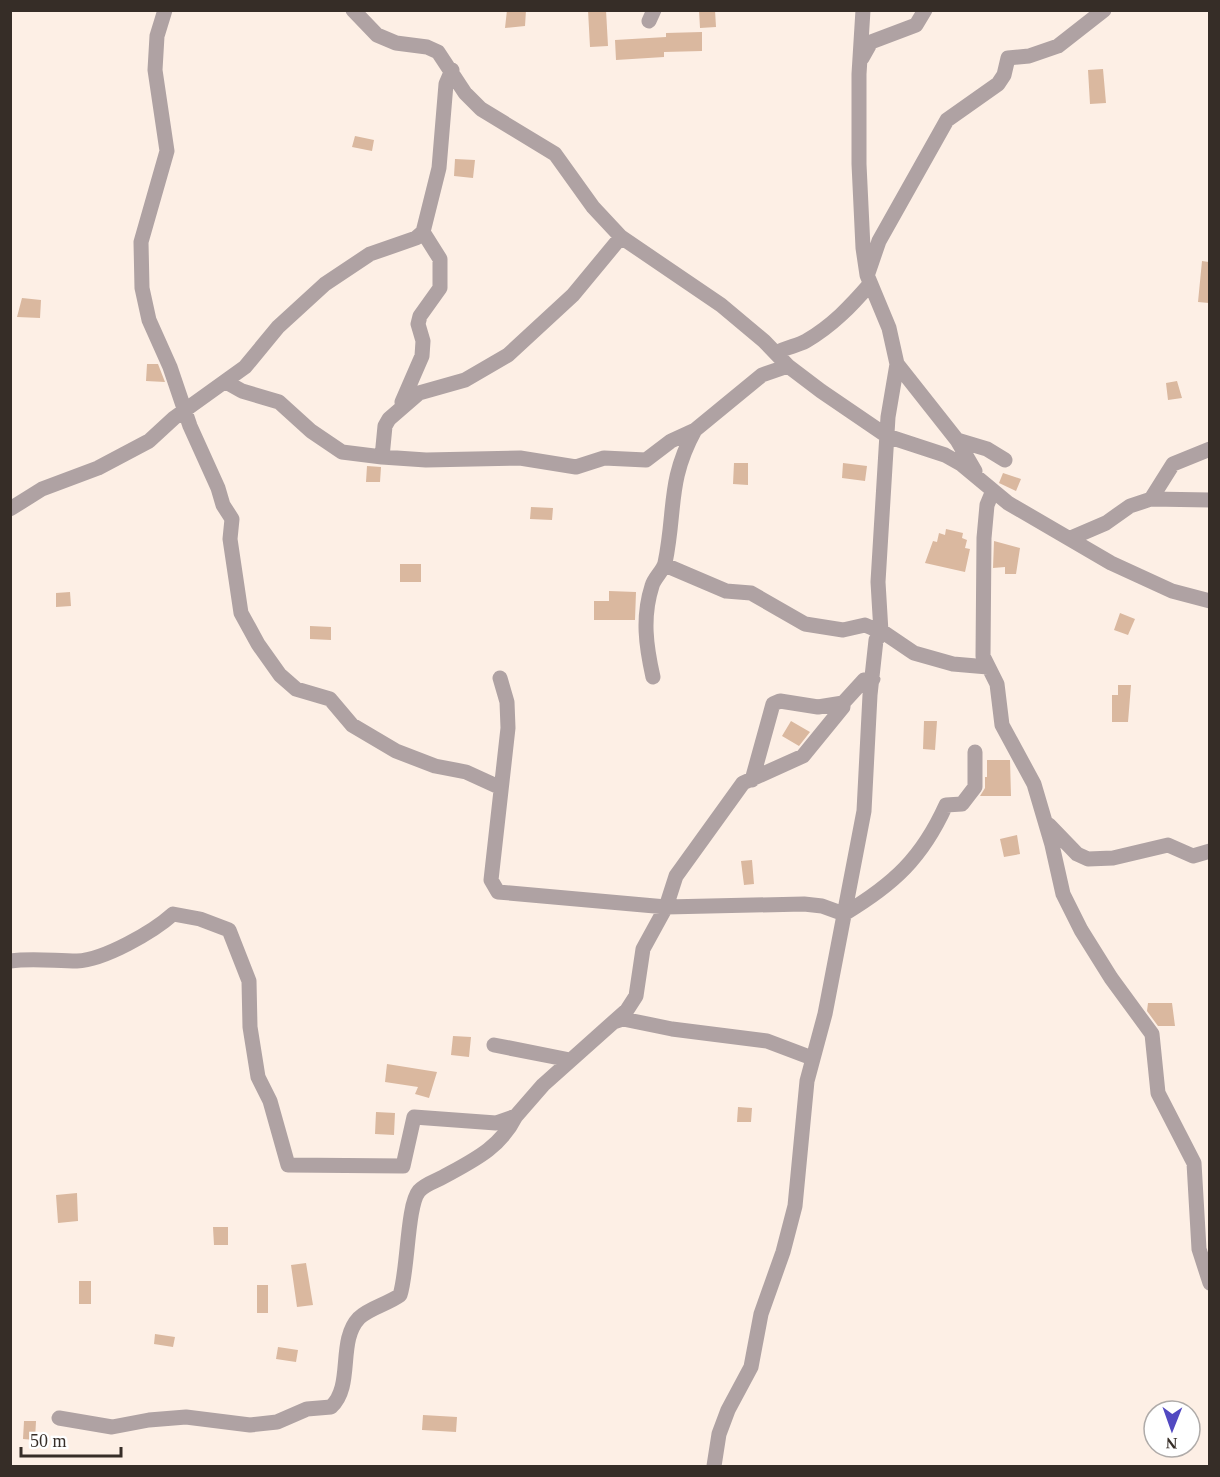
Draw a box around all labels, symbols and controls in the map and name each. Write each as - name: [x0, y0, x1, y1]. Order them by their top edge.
- north arrow: [1142, 1399, 1202, 1459]
- scale bar: [21, 1420, 122, 1458]
- text: 50 m: [30, 1431, 67, 1451]
- text: N: [1165, 1435, 1178, 1452]

